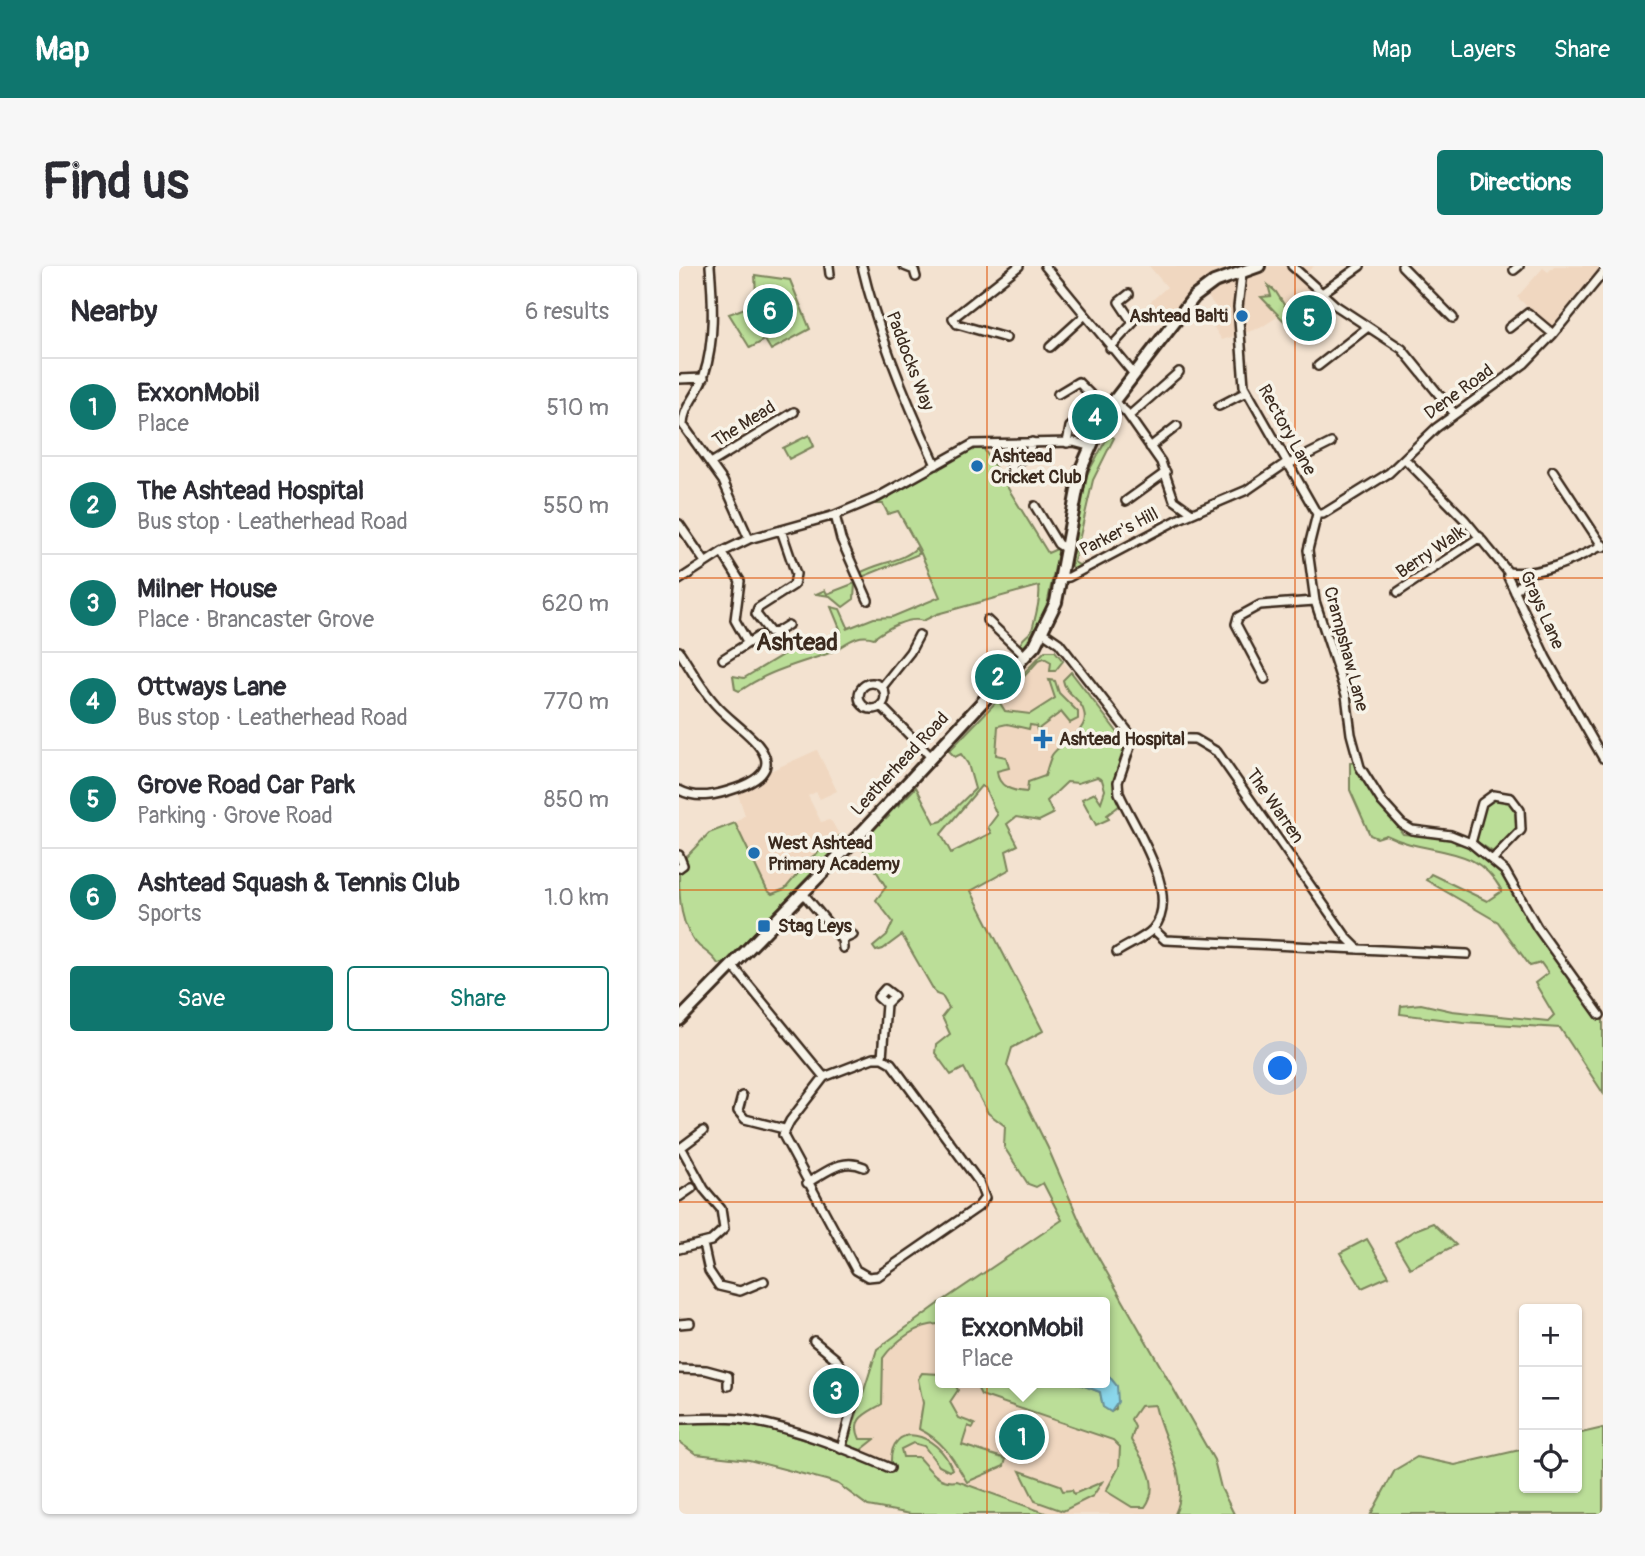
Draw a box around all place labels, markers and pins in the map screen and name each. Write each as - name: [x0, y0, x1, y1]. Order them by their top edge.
- pin: 6: [747, 285, 793, 337]
- pin: 5: [1286, 292, 1332, 344]
- place label: Ashtead Balti: [1129, 305, 1228, 328]
- marker: Ashtead Balti: [1234, 308, 1250, 324]
- pin: 4: [1072, 391, 1118, 443]
- place label: Ashtead Cricket Club: [991, 445, 1082, 489]
- marker: Ashtead Cricket Club: [969, 458, 985, 474]
- pin: 2: [975, 651, 1021, 703]
- place label: Ashtead Hospital: [1059, 728, 1185, 751]
- marker: Ashtead Hospital: [1033, 729, 1053, 749]
- place label: West Ashtead Primary Academy: [768, 832, 900, 876]
- marker: West Ashtead Primary Academy: [746, 845, 762, 861]
- place label: Stag Leys: [778, 915, 853, 938]
- marker: Stag Leys: [756, 918, 772, 934]
- pin: 3: [813, 1365, 859, 1417]
- pin: 1: [999, 1411, 1045, 1463]

